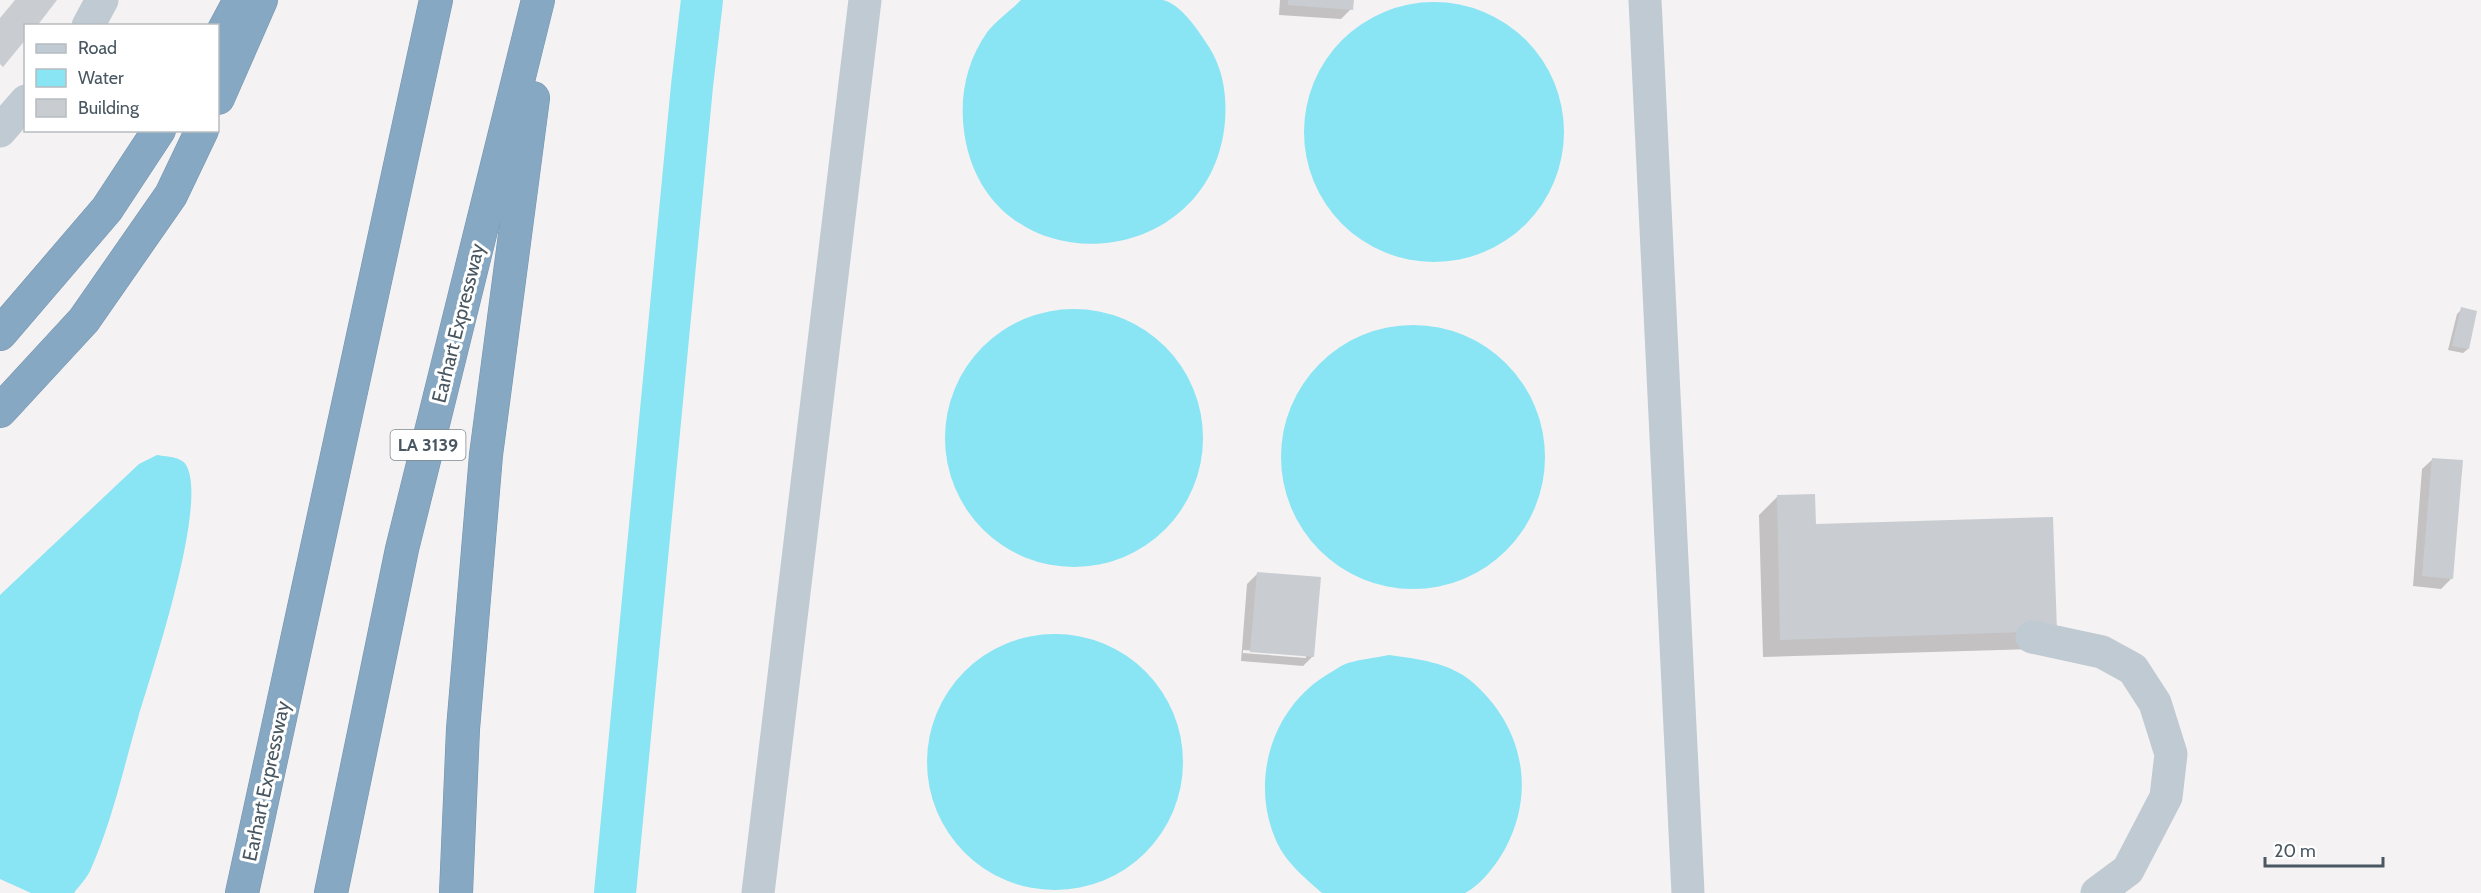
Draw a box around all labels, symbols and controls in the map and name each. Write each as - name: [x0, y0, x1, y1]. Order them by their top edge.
- legend: [24, 24, 219, 132]
- text: Road: [78, 37, 117, 59]
- text: Water: [78, 67, 124, 89]
- text: Building: [78, 97, 140, 119]
- street label: Earhart Expressway: [427, 241, 489, 405]
- road number: LA 3139: [390, 430, 466, 460]
- street label: Earhart Expressway: [237, 699, 295, 863]
- scale bar: [2265, 830, 2384, 868]
- text: 20 m: [2274, 840, 2316, 862]

